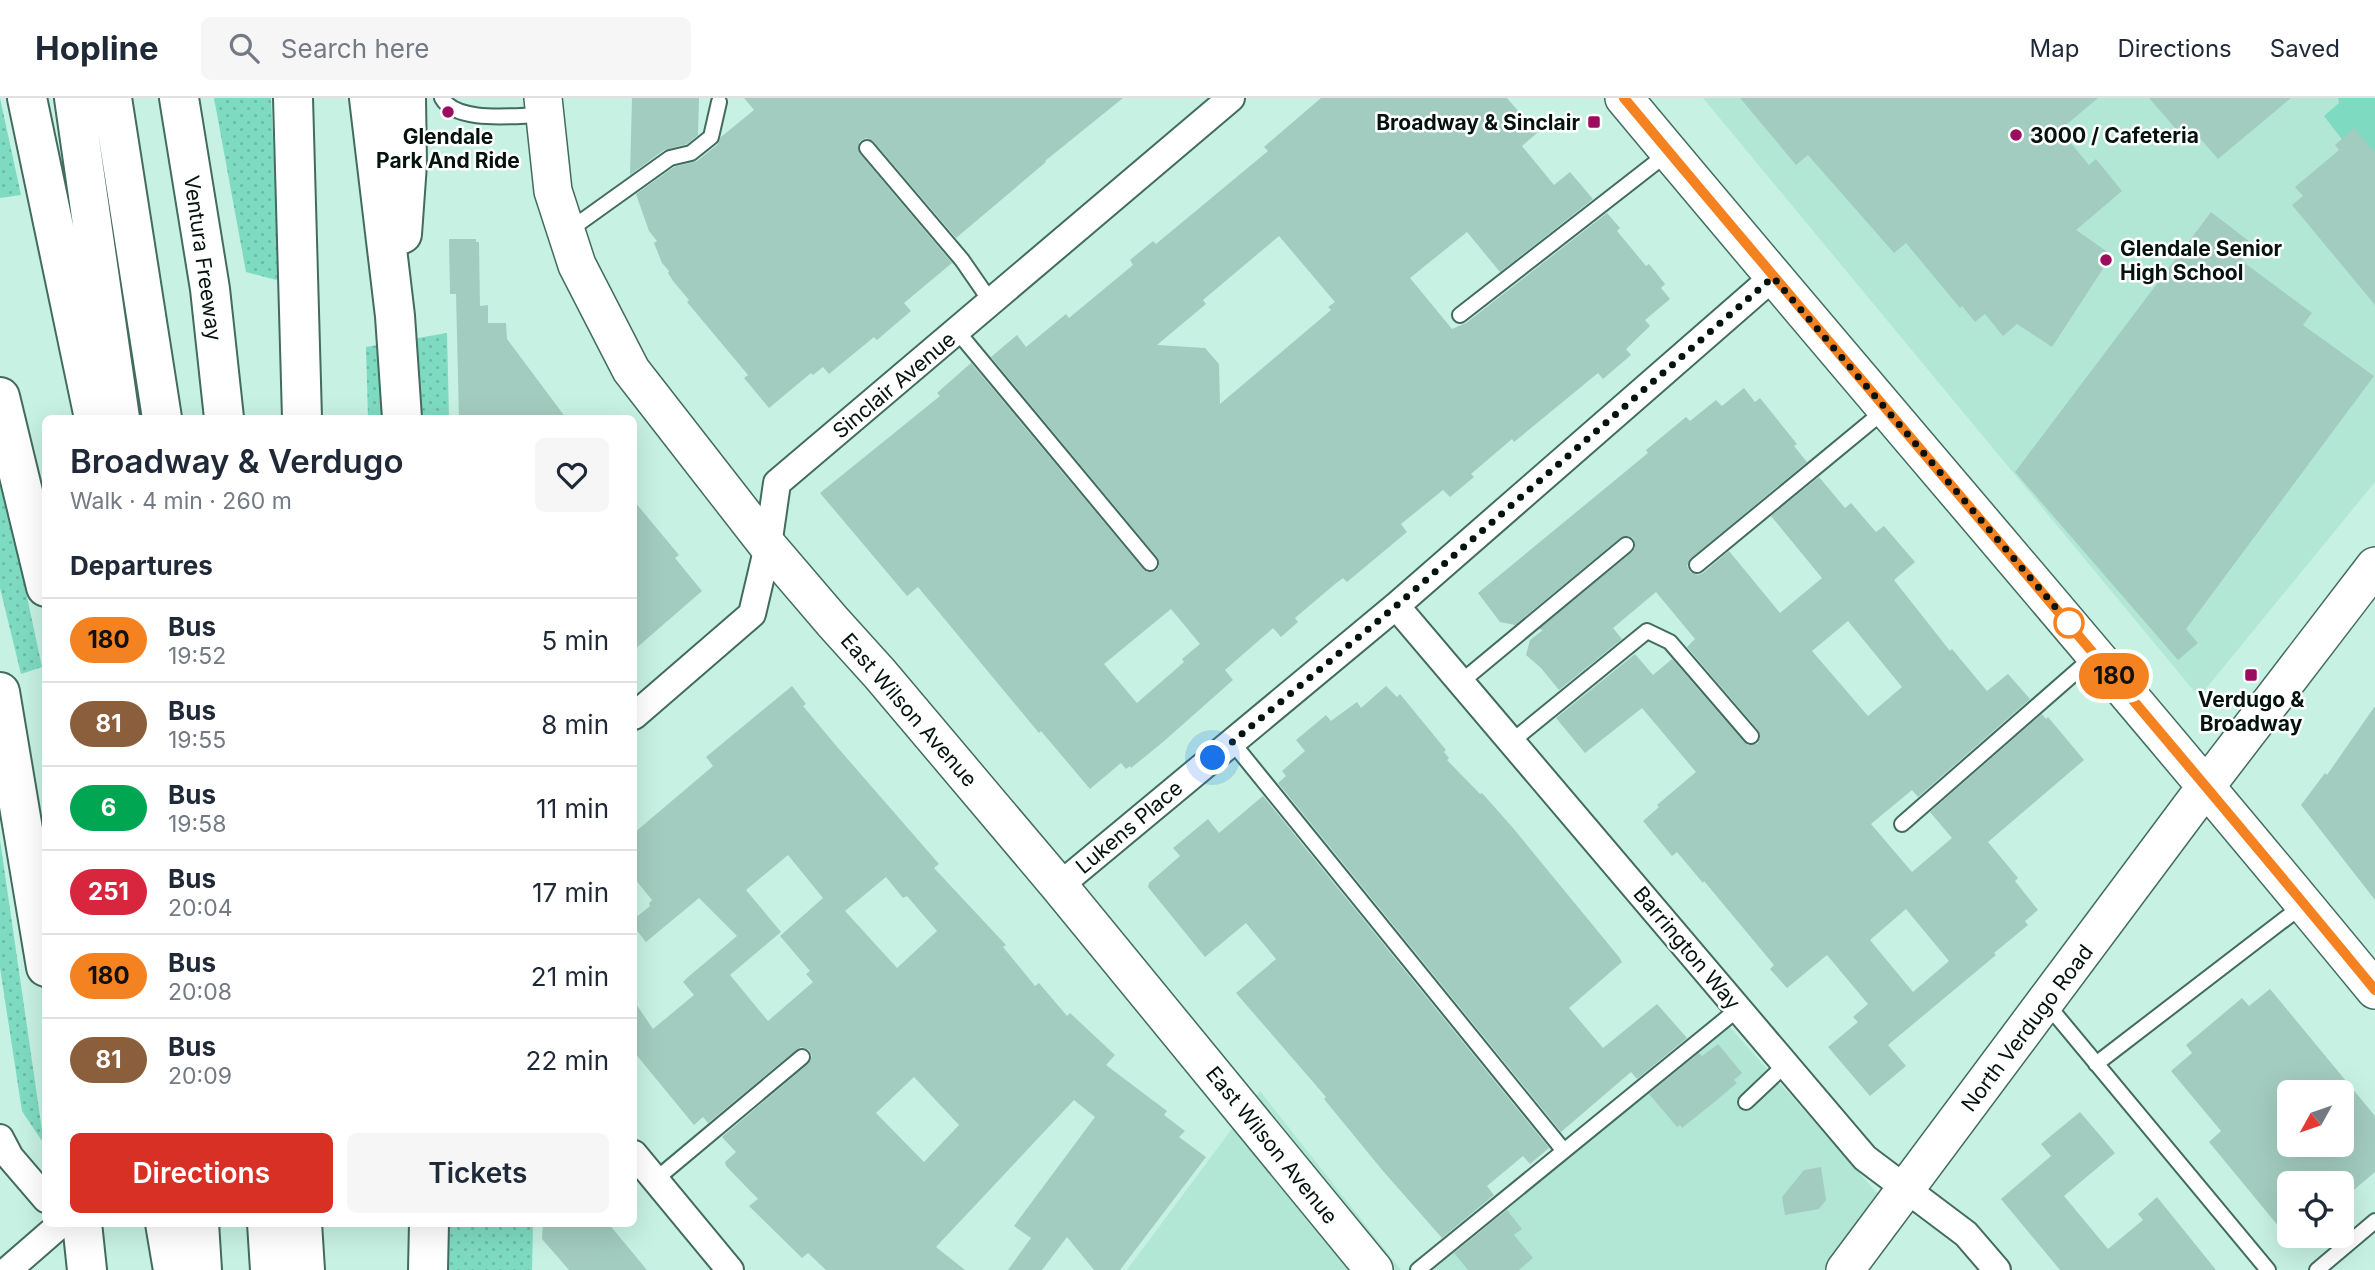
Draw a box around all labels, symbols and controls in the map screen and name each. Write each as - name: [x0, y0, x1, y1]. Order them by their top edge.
- search box: [201, 17, 691, 80]
- text: Hopline: [35, 28, 159, 68]
- icon: search: [225, 29, 263, 67]
- text: Search here: [281, 33, 429, 64]
- text: Map: [2030, 34, 2079, 63]
- text: Directions: [2117, 34, 2232, 63]
- text: Saved: [2270, 34, 2340, 63]
- marker: Glendale Park And Ride: [440, 104, 456, 120]
- place label: Broadway & Sinclair: [1376, 110, 1580, 135]
- marker: Broadway & Sinclair: [1586, 114, 1602, 130]
- place label: 3000 / Cafeteria: [2030, 123, 2199, 148]
- place label: Glendale Park And Ride: [376, 124, 520, 173]
- marker: 3000 / Cafeteria: [2008, 127, 2024, 143]
- street label: Ventura Freeway: [179, 174, 227, 343]
- place label: Glendale Senior High School: [2120, 236, 2283, 285]
- marker: Glendale Senior High School: [2098, 252, 2114, 268]
- street label: Sinclair Avenue: [828, 326, 960, 444]
- button: heart: [535, 438, 609, 512]
- text: Broadway & Verdugo: [70, 441, 404, 481]
- text: Walk · 4 min · 260 m: [70, 487, 292, 515]
- text: Departures: [70, 550, 213, 581]
- unlabelled marker: [2054, 608, 2084, 638]
- text: Bus: [168, 611, 216, 642]
- text: 180: [87, 625, 130, 654]
- text: 5 min: [541, 625, 609, 656]
- street label: East Wilson Avenue: [836, 628, 982, 792]
- text: 19:52: [168, 642, 226, 670]
- line badge: 180: [2074, 653, 2154, 699]
- text: 180: [2093, 661, 2135, 690]
- marker: Verdugo & Broadway: [2243, 667, 2259, 683]
- place label: Verdugo & Broadway: [2198, 687, 2305, 736]
- text: Bus: [168, 695, 216, 726]
- text: 81: [96, 709, 121, 738]
- text: 8 min: [541, 709, 609, 740]
- text: 19:55: [168, 726, 226, 754]
- your location: [1195, 740, 1230, 775]
- street label: Lukens Place: [1071, 775, 1187, 879]
- text: Bus: [168, 779, 216, 810]
- text: 6: [101, 793, 116, 822]
- text: 11 min: [536, 793, 609, 824]
- text: 19:58: [168, 810, 226, 838]
- text: Bus: [168, 863, 216, 894]
- text: 251: [88, 877, 129, 906]
- text: 17 min: [532, 877, 609, 908]
- street label: Barrington Way: [1628, 881, 1746, 1015]
- text: 20:04: [168, 894, 233, 922]
- street label: North Verdugo Road: [1956, 940, 2098, 1116]
- text: Bus: [168, 947, 216, 978]
- text: 180: [87, 961, 130, 990]
- text: 21 min: [531, 961, 609, 992]
- text: 20:08: [168, 978, 232, 1006]
- text: Bus: [168, 1031, 216, 1062]
- text: 81: [96, 1045, 121, 1074]
- text: 22 min: [526, 1045, 609, 1076]
- street label: East Wilson Avenue: [1201, 1061, 1343, 1229]
- text: 20:09: [168, 1062, 232, 1090]
- north arrow: [2277, 1080, 2354, 1157]
- map controls: [2277, 1080, 2354, 1248]
- button: Directions: [70, 1133, 333, 1213]
- button: Tickets: [347, 1133, 609, 1213]
- button: locate: [2277, 1171, 2354, 1248]

